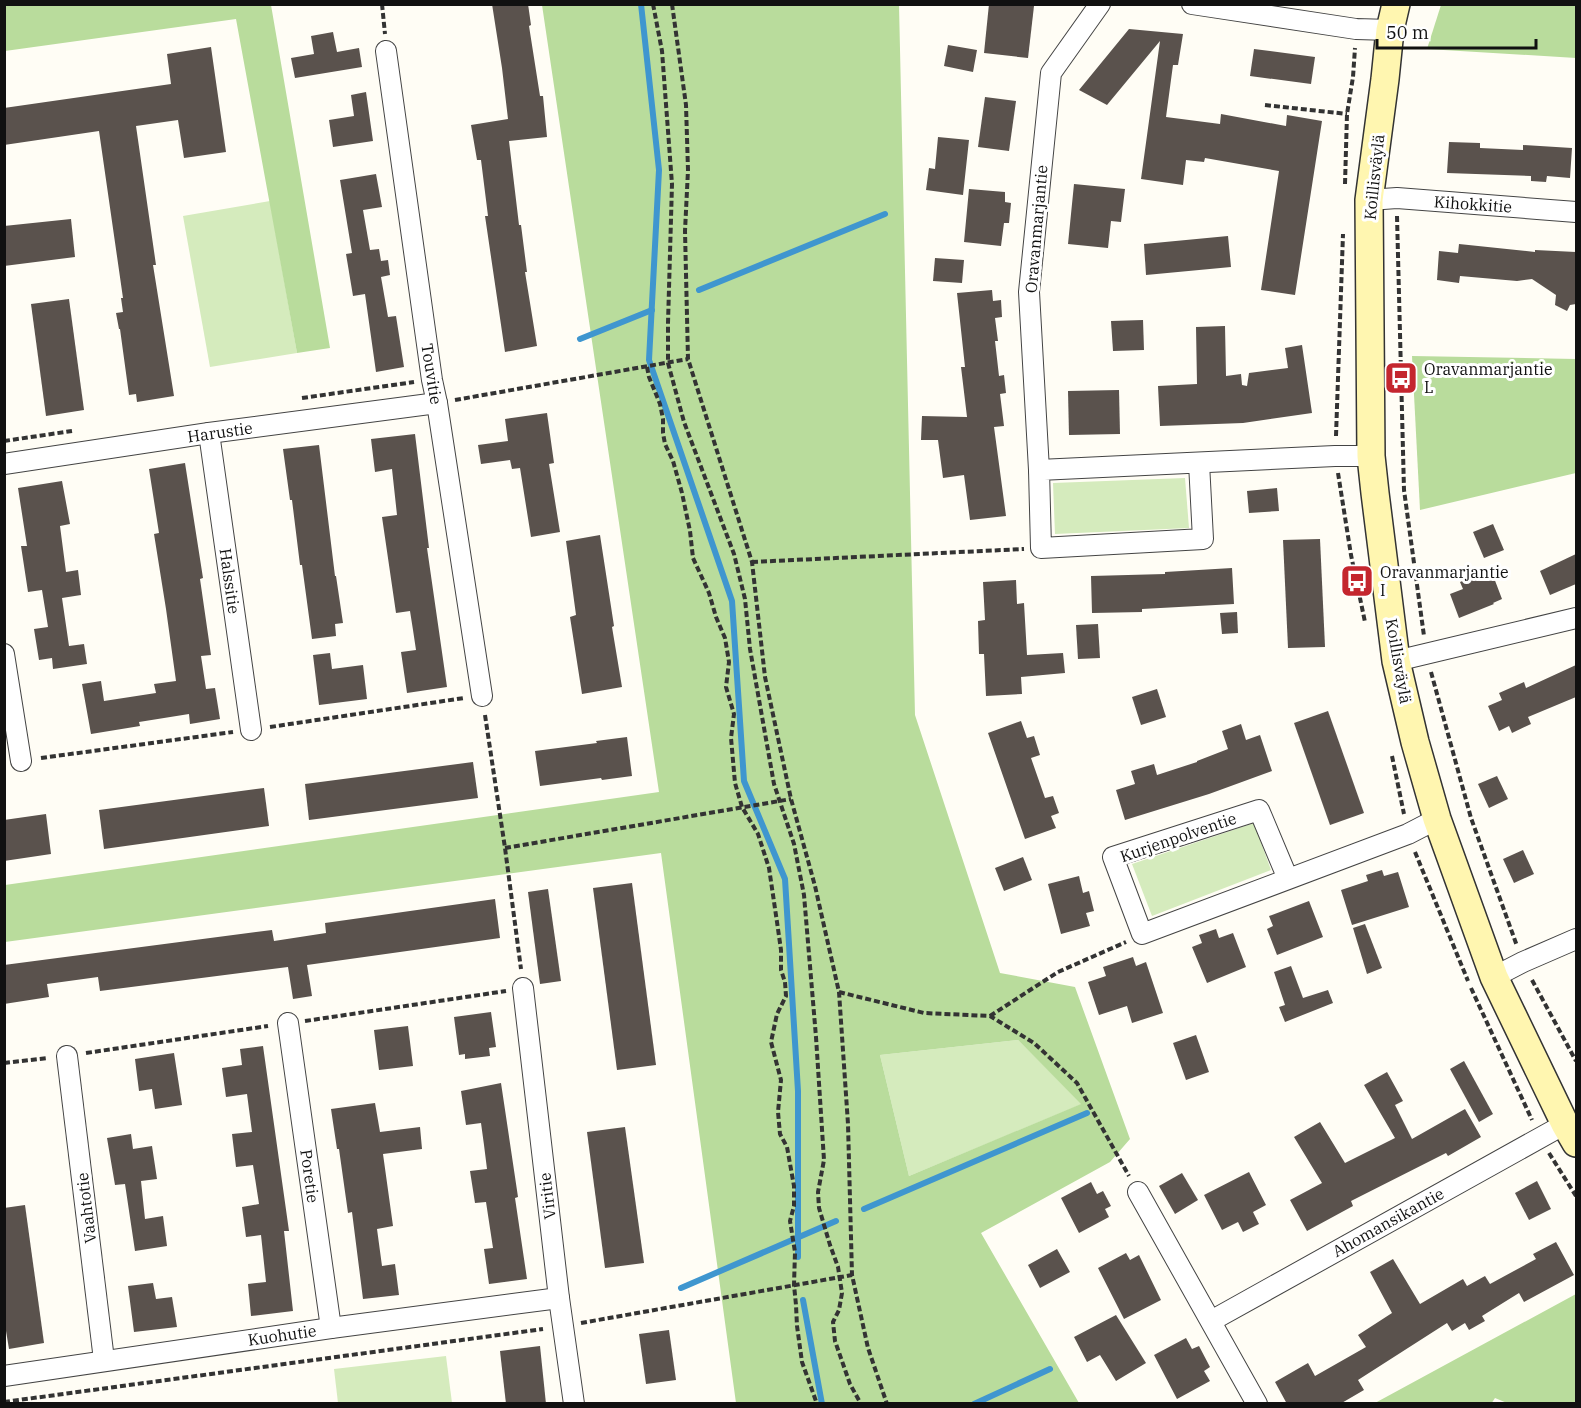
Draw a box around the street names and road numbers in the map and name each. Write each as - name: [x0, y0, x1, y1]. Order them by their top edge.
- street label: Koillisväylä: [1360, 133, 1388, 221]
- street label: Oravanmarjantie: [1020, 164, 1052, 294]
- street label: Kihokkitie: [1433, 191, 1513, 217]
- street label: Touvitie: [417, 342, 447, 406]
- street label: Harustie: [186, 418, 254, 446]
- street label: Halssitie: [216, 547, 244, 615]
- street label: Koillisväylä: [1382, 617, 1416, 705]
- street label: Kurjenpolventie: [1117, 808, 1239, 866]
- street label: Poretie: [296, 1148, 324, 1204]
- street label: Vaahtotie: [72, 1172, 100, 1244]
- street label: Viritie: [534, 1172, 560, 1220]
- street label: Ahomansikantie: [1329, 1183, 1447, 1261]
- street label: Kuohutie: [246, 1320, 318, 1350]

